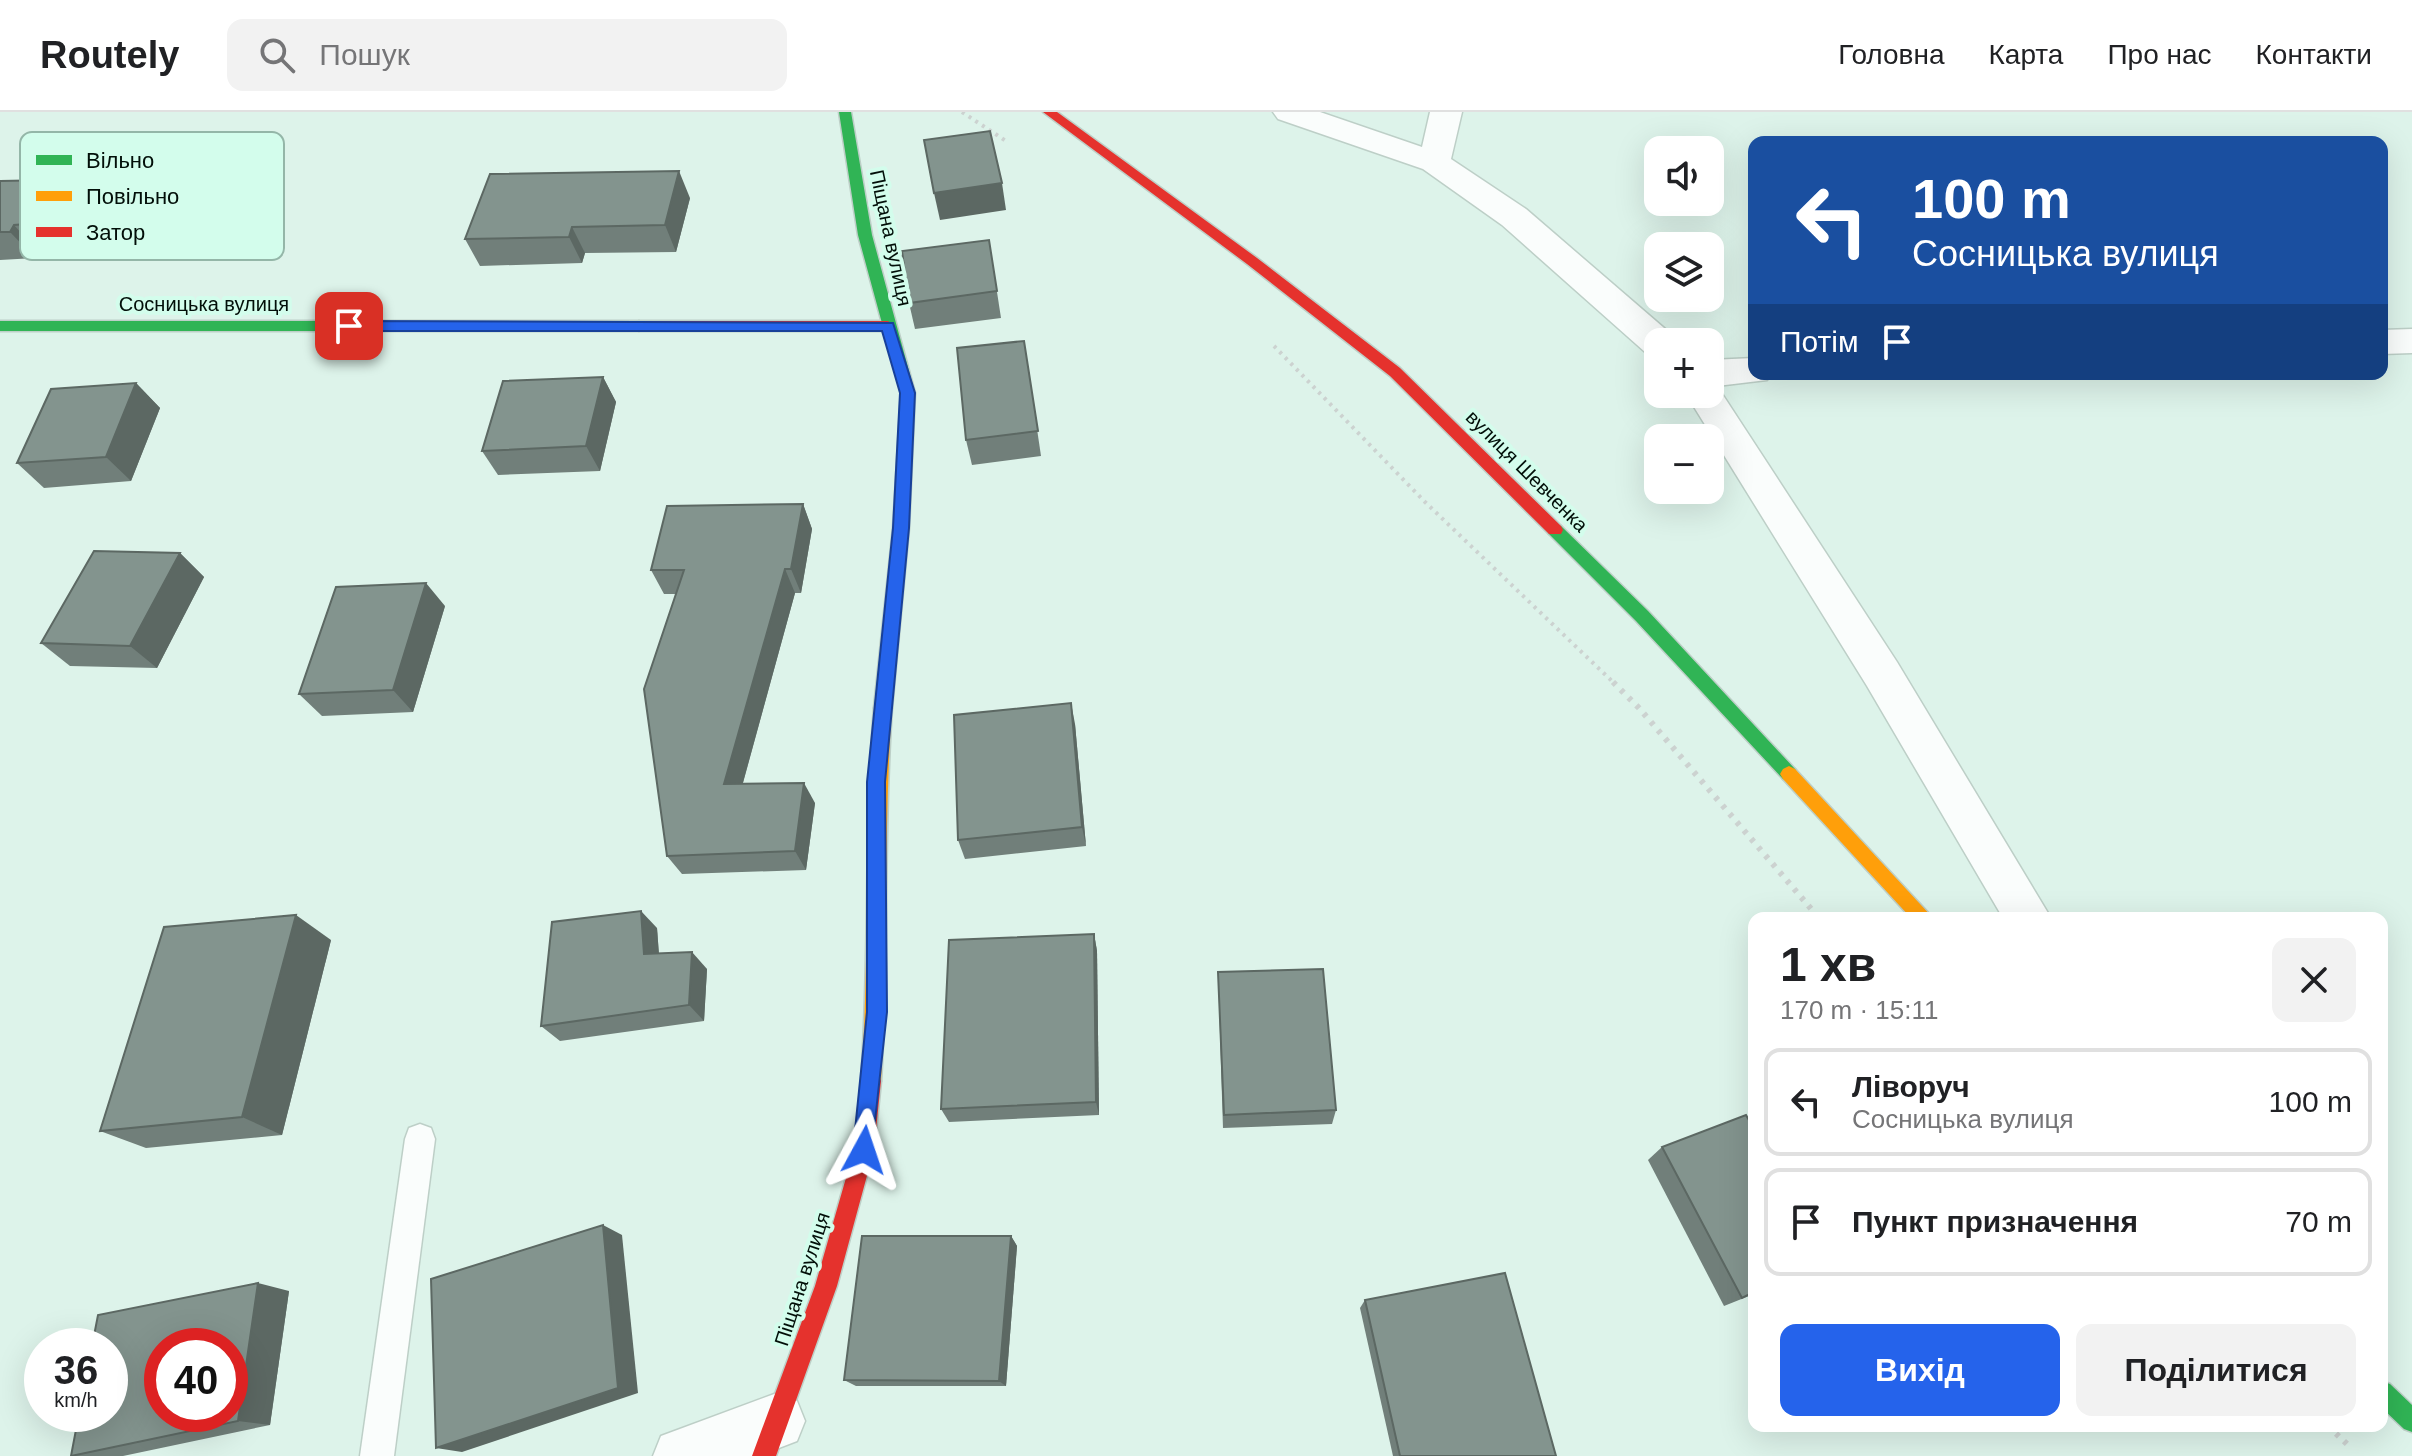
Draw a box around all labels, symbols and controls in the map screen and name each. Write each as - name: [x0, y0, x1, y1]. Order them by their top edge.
- search box: [227, 19, 787, 91]
- icon: search: [255, 33, 299, 77]
- text: Routely: [40, 34, 179, 76]
- text: Пошук: [319, 38, 410, 71]
- text: Головна: [1838, 39, 1945, 70]
- text: Карта: [1989, 39, 2063, 70]
- text: Про нас: [2107, 39, 2212, 70]
- text: Контакти: [2256, 39, 2372, 70]
- legend: [20, 132, 284, 260]
- map controls: [1644, 136, 1724, 504]
- button: sound: [1644, 136, 1724, 216]
- text: Вільно: [86, 148, 154, 173]
- text: 100 m: [1912, 167, 2071, 230]
- street label: Піщана вулиця: [866, 168, 916, 308]
- icon: left: [1780, 168, 1884, 272]
- text: Повільно: [86, 184, 179, 209]
- text: Затор: [86, 220, 145, 245]
- button: layers: [1644, 232, 1724, 312]
- text: Сосницька вулиця: [1912, 233, 2219, 274]
- pin: [315, 292, 383, 360]
- street label: Сосницька вулиця: [119, 293, 289, 315]
- icon: arrive: [327, 304, 371, 348]
- icon: arrive: [1875, 320, 1919, 364]
- text: Потім: [1780, 325, 1859, 358]
- button: +: [1644, 328, 1724, 408]
- street label: вулиця Шевченка: [1462, 406, 1593, 537]
- button: −: [1644, 424, 1724, 504]
- text: 1 хв: [1780, 938, 1876, 991]
- button: close: [2272, 938, 2356, 1022]
- text: 170 m · 15:11: [1780, 995, 1939, 1025]
- text: Ліворуч: [1852, 1070, 1970, 1103]
- icon: left: [1784, 1080, 1828, 1124]
- text: 100 m: [2269, 1085, 2352, 1118]
- text: Сосницька вулиця: [1852, 1104, 2074, 1134]
- position arrow: [822, 1108, 906, 1192]
- icon: arrive: [1784, 1200, 1828, 1244]
- text: Пункт призначення: [1852, 1205, 2138, 1238]
- text: 70 m: [2285, 1205, 2352, 1238]
- street label: Піщана вулиця: [770, 1210, 834, 1348]
- button: Вихід: [1780, 1324, 2060, 1416]
- button: Поділитися: [2076, 1324, 2356, 1416]
- speed limit sign: 40: [144, 1328, 248, 1432]
- text: 36: [54, 1348, 98, 1392]
- text: km/h: [54, 1389, 98, 1411]

